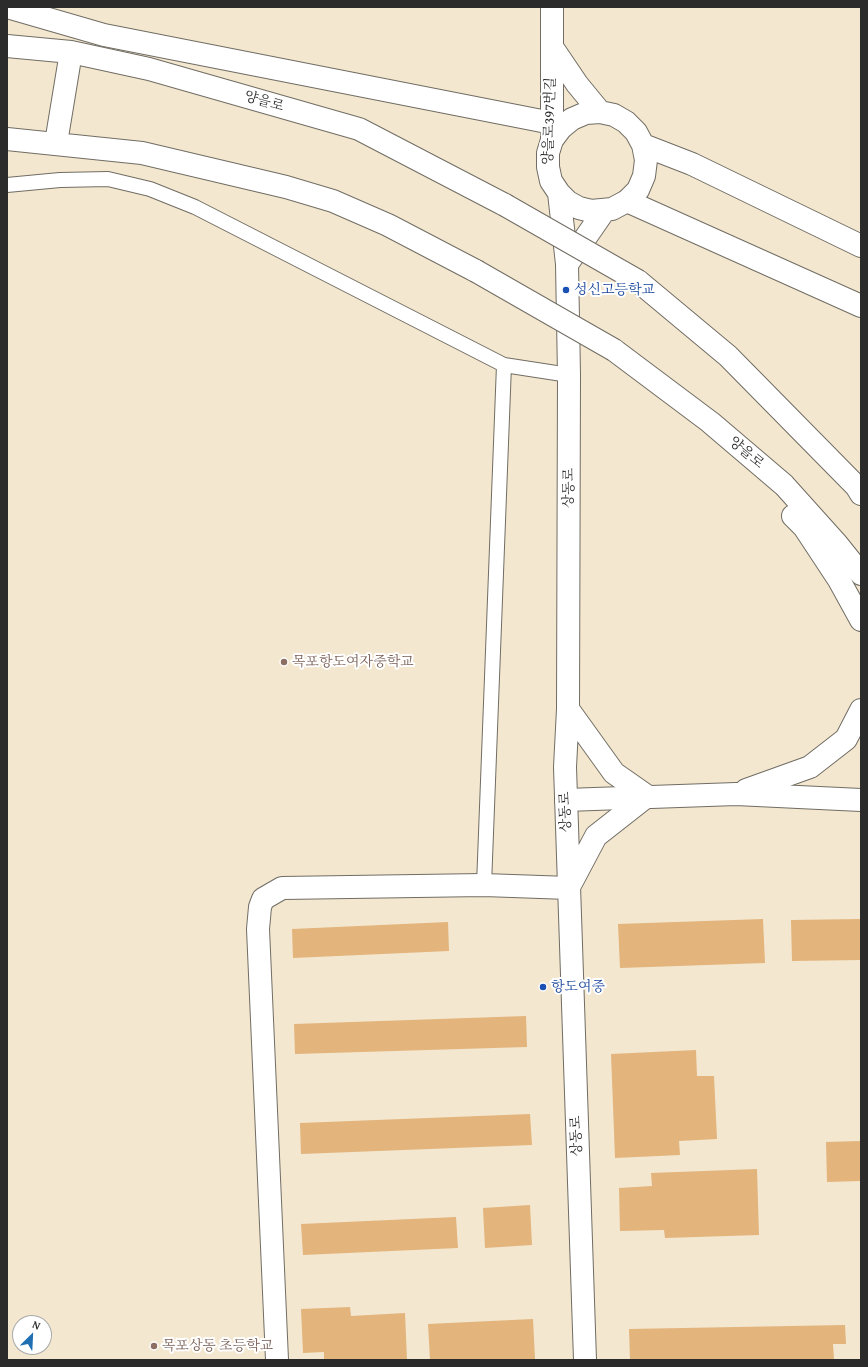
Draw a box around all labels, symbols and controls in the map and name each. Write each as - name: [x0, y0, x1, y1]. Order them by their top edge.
- street label: 양을로397번길: [540, 77, 560, 165]
- street label: 양을로: [242, 88, 286, 116]
- place label: 성신고등학교: [574, 282, 655, 298]
- marker: 성신고등학교: [561, 285, 571, 295]
- street label: 양을로: [725, 434, 767, 472]
- street label: 상동로: [561, 468, 577, 508]
- place label: 목포항도여자중학교: [292, 654, 414, 670]
- marker: 목포항도여자중학교: [279, 657, 289, 667]
- street label: 상동로: [557, 791, 575, 833]
- place label: 항도여중: [551, 979, 605, 995]
- marker: 항도여중: [538, 982, 548, 992]
- street label: 상동로: [568, 1115, 586, 1157]
- north arrow: [12, 1315, 52, 1355]
- text: N: [30, 1316, 43, 1334]
- place label: 목포상동 초등학교: [162, 1338, 273, 1354]
- marker: 목포상동 초등학교: [149, 1341, 159, 1351]

